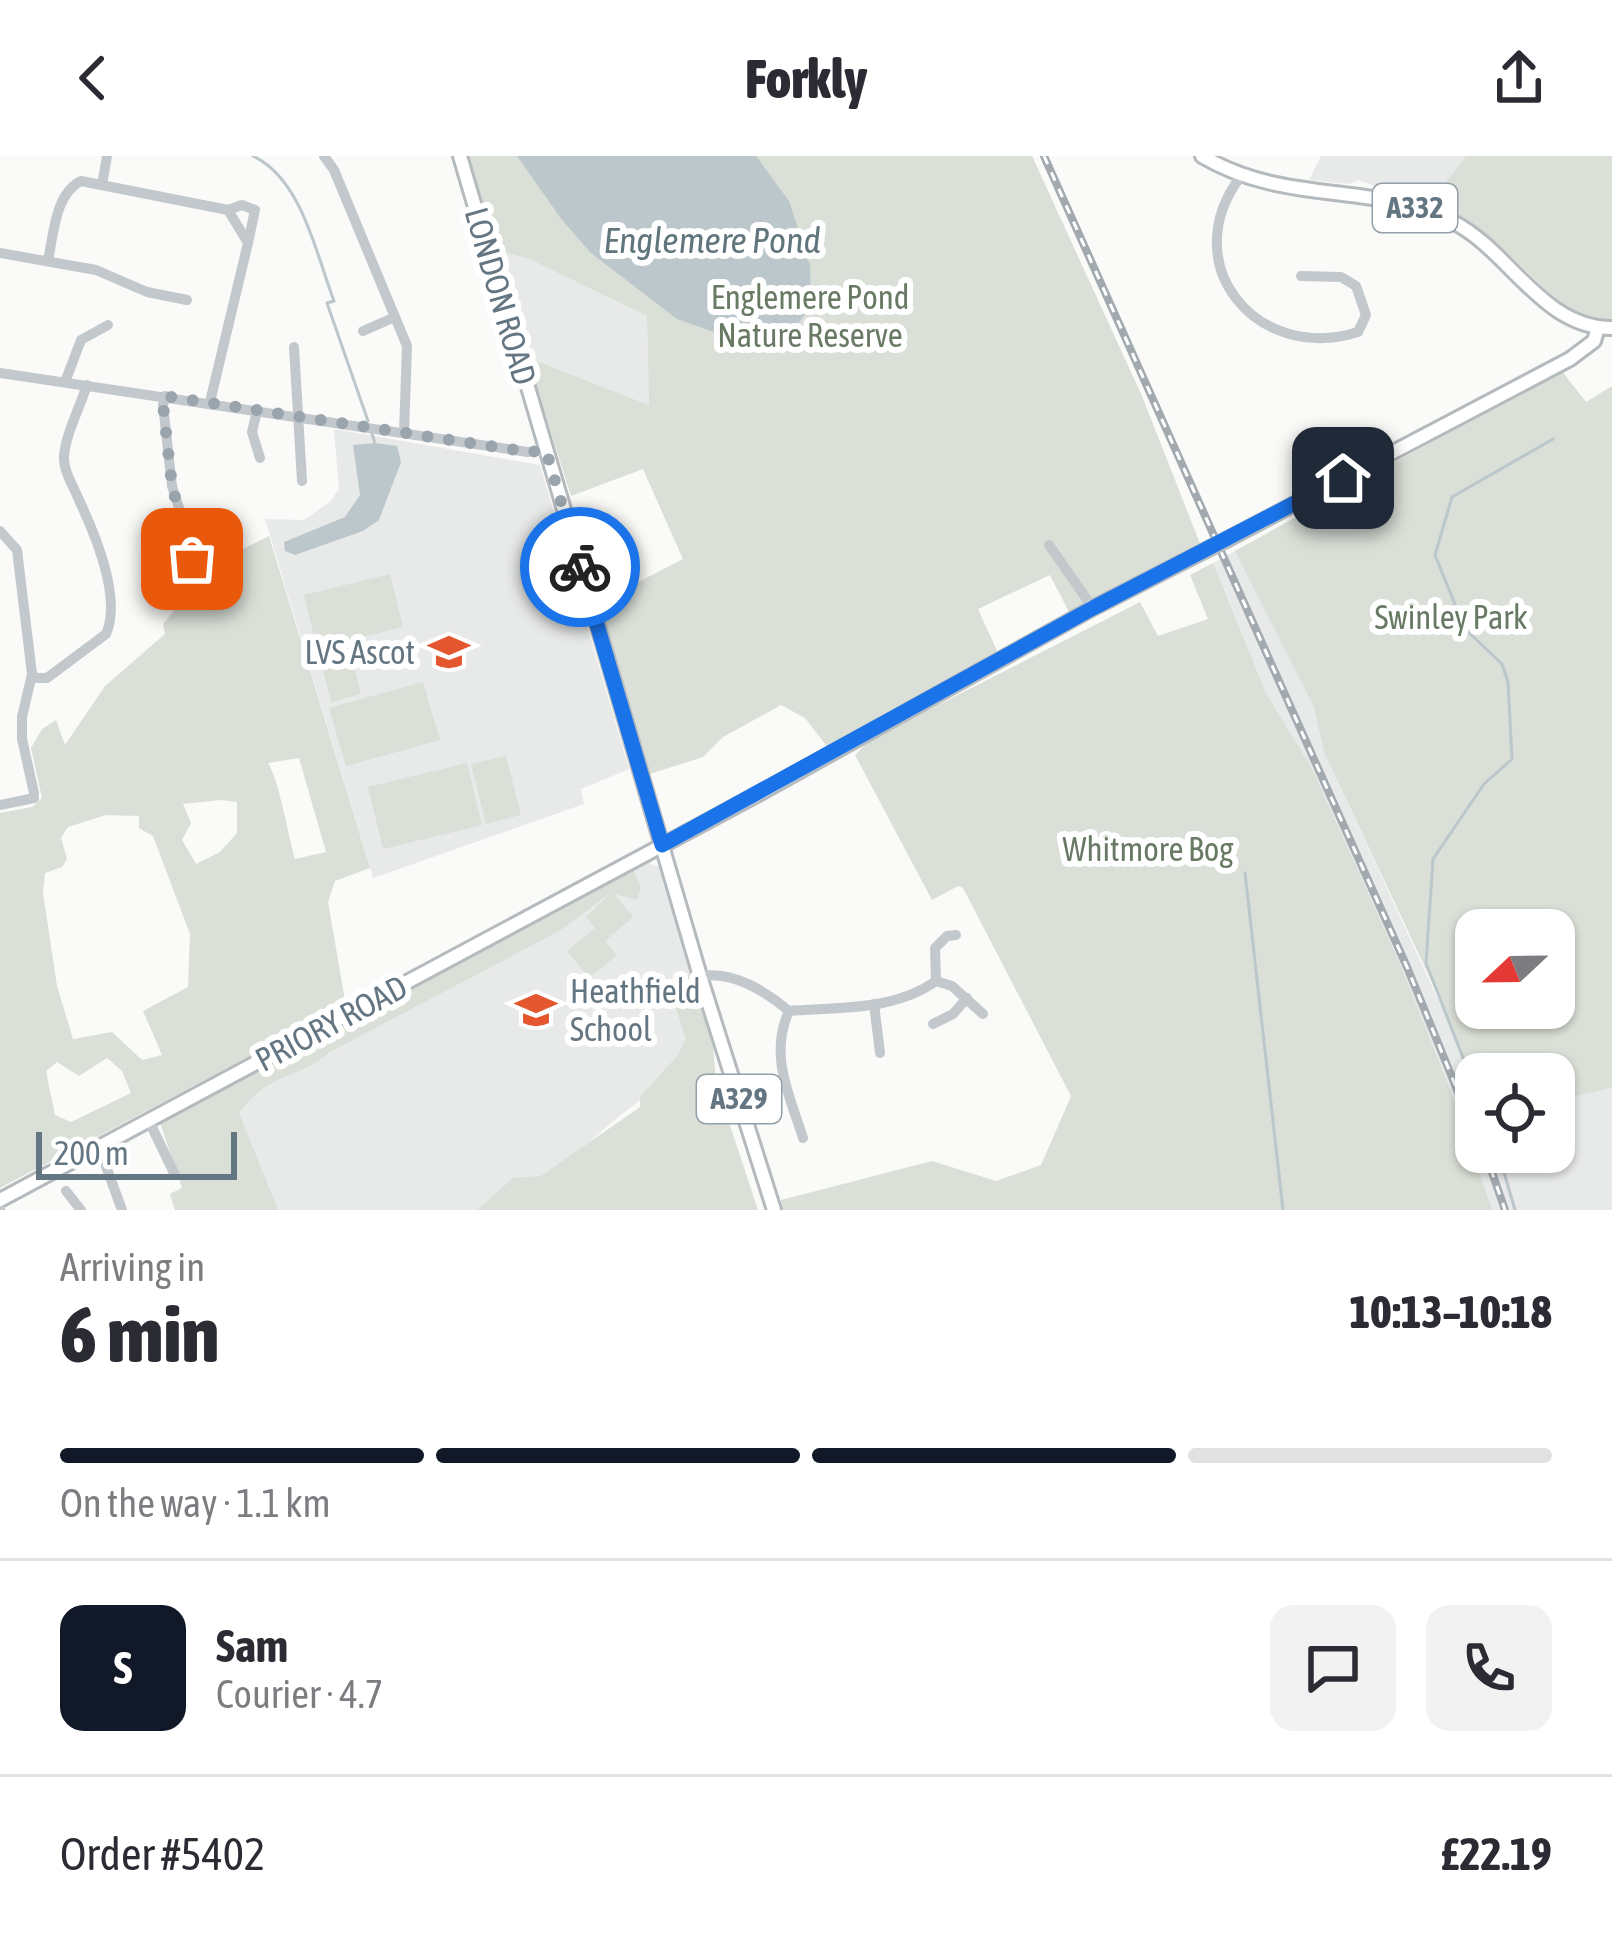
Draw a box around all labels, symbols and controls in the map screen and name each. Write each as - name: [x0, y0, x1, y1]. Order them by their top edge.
- icon: back: [60, 45, 126, 111]
- icon: share: [1486, 45, 1552, 111]
- text: Forkly: [745, 48, 867, 109]
- road number: A332: [1373, 184, 1457, 232]
- street label: LONDON ROAD: [458, 203, 544, 389]
- water label: Englemere Pond: [604, 219, 820, 261]
- park label: Englemere Pond Nature Reserve: [711, 278, 909, 354]
- pin: [1292, 427, 1394, 529]
- icon: home: [1310, 445, 1376, 511]
- courier: [520, 507, 640, 627]
- pin: [141, 508, 243, 610]
- icon: bag: [159, 526, 225, 592]
- icon: bike: [547, 534, 613, 600]
- park label: Swinley Park: [1374, 598, 1528, 636]
- school or university icon: LVS Ascot: [426, 629, 472, 675]
- place label: LVS Ascot: [304, 633, 415, 671]
- park label: Whitmore Bog: [1063, 830, 1234, 868]
- north arrow: [1455, 909, 1575, 1029]
- map controls: [1455, 909, 1575, 1173]
- street label: PRIORY ROAD: [249, 967, 413, 1079]
- place label: Heathfield School: [570, 972, 701, 1048]
- school or university icon: Heathfield School: [513, 987, 559, 1033]
- button: locate: [1455, 1053, 1575, 1173]
- road number: A329: [697, 1075, 781, 1123]
- scale bar: [36, 1126, 237, 1179]
- text: 200 m: [54, 1134, 129, 1172]
- text: Arriving in: [60, 1245, 205, 1289]
- text: 10:13–10:18: [1349, 1286, 1552, 1338]
- text: 6 min: [60, 1289, 219, 1379]
- text: On the way · 1.1 km: [60, 1481, 331, 1525]
- button: chat: [1270, 1605, 1396, 1731]
- button: phone: [1426, 1605, 1552, 1731]
- text: Sam: [216, 1620, 288, 1672]
- text: S: [114, 1642, 132, 1694]
- text: Courier · 4.7: [216, 1672, 383, 1716]
- text: Order #5402: [60, 1828, 265, 1880]
- text: £22.19: [1440, 1828, 1552, 1880]

